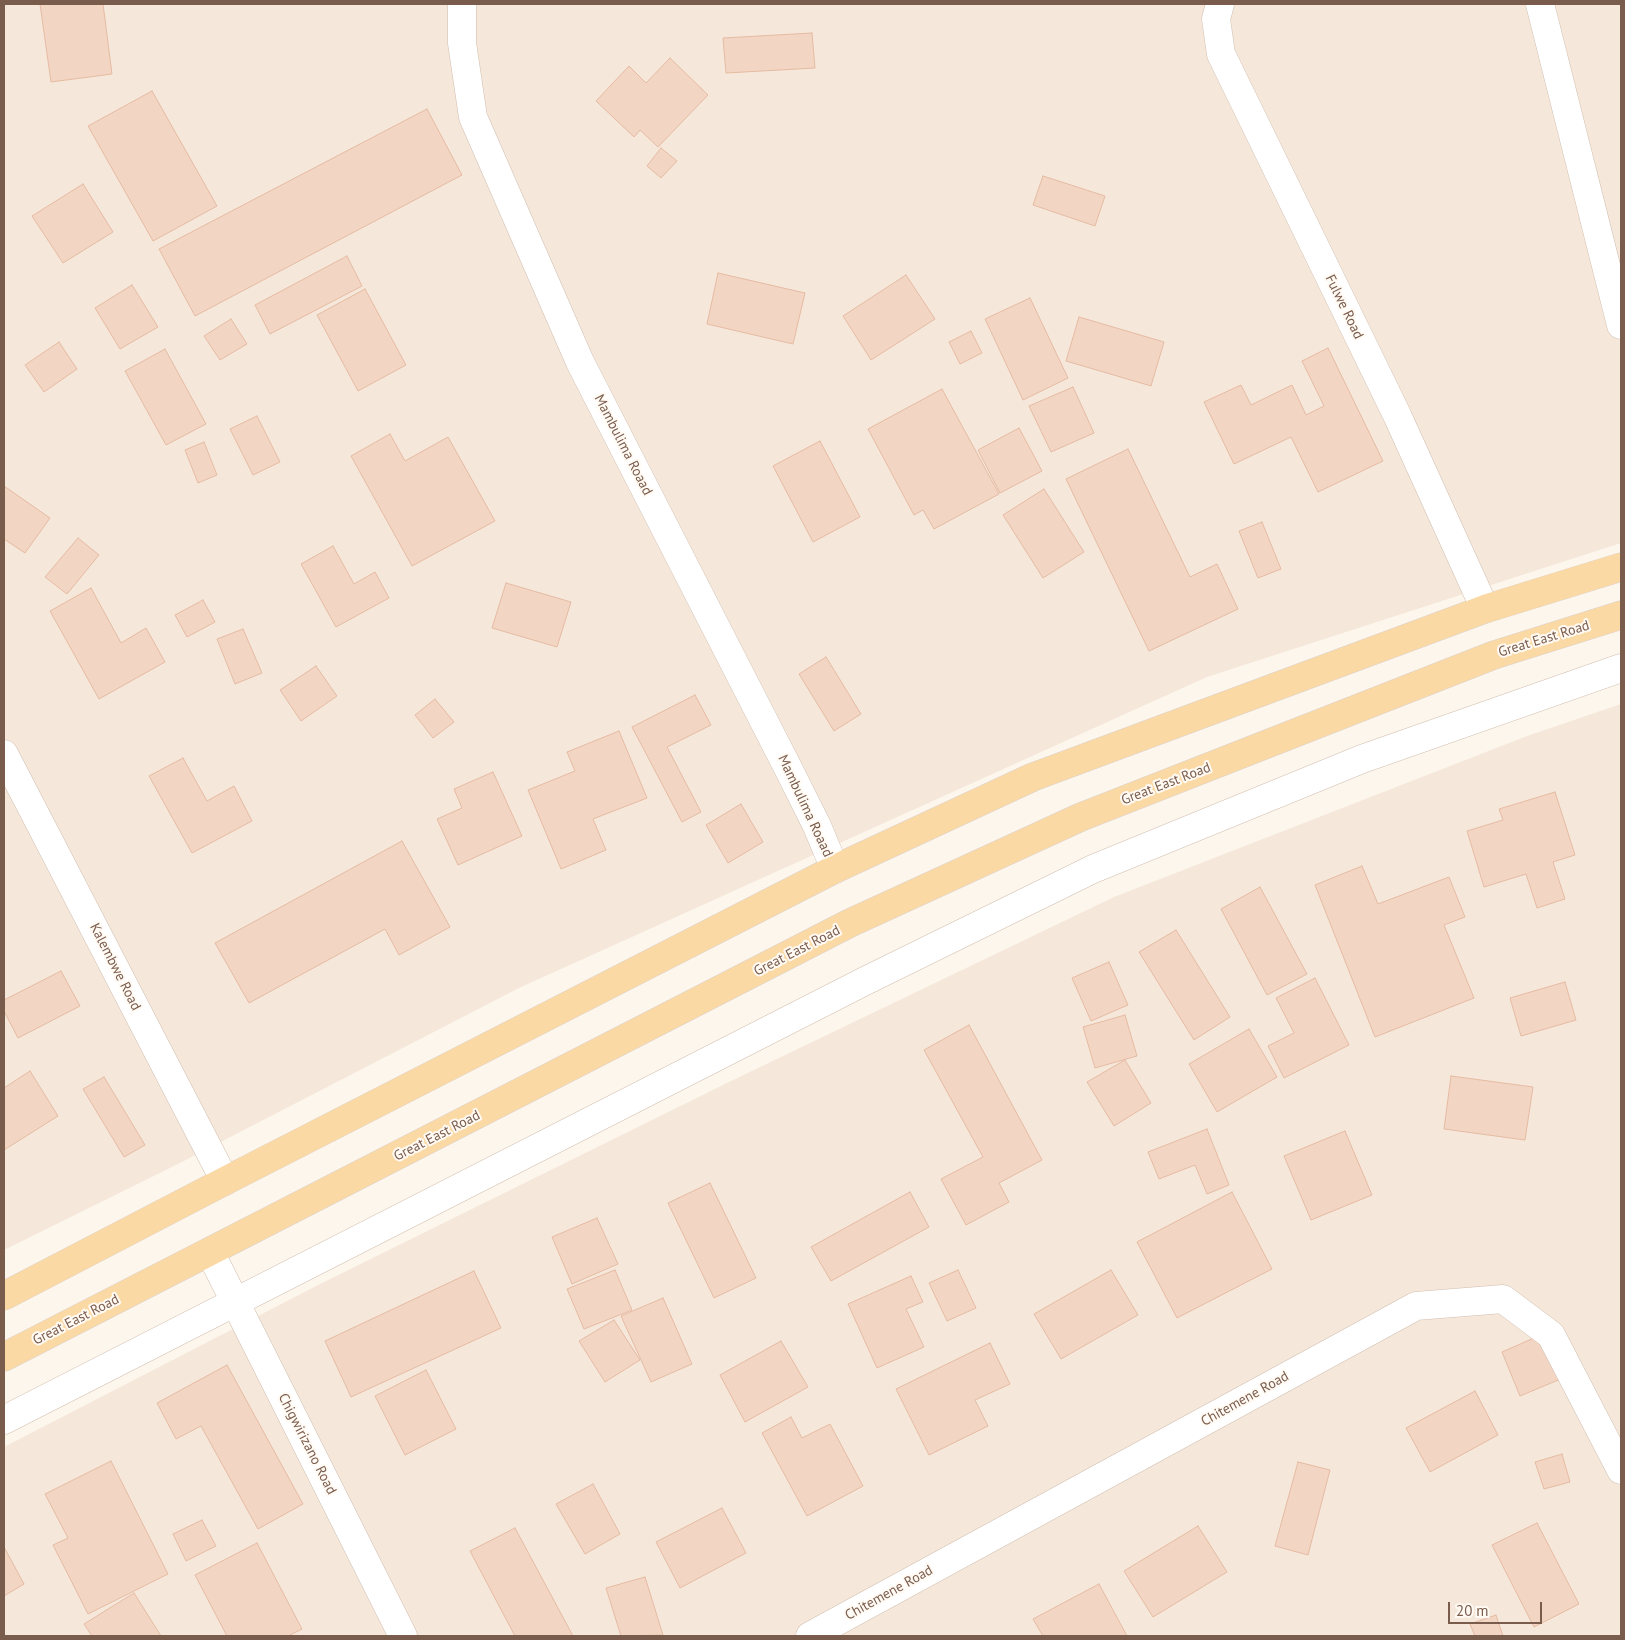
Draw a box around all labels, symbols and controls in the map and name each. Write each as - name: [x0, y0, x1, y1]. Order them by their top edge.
- street label: Fulwe Road: [1321, 272, 1367, 342]
- street label: Mambulima Roaad: [590, 392, 656, 498]
- street label: Great East Road: [1496, 617, 1592, 661]
- street label: Mambulima Roaad: [774, 752, 836, 860]
- street label: Great East Road: [1119, 759, 1213, 809]
- street label: Kalembwe Road: [86, 921, 144, 1013]
- street label: Great East Road: [751, 922, 843, 980]
- street label: Great East Road: [391, 1107, 483, 1165]
- street label: Great East Road: [30, 1291, 122, 1349]
- street label: Chitemene Road: [1198, 1368, 1292, 1430]
- street label: Chigwirizano Road: [274, 1391, 340, 1497]
- street label: Chitemene Road: [842, 1562, 936, 1624]
- scale bar: [1450, 1592, 1544, 1624]
- text: 20 m: [1456, 1601, 1489, 1620]

